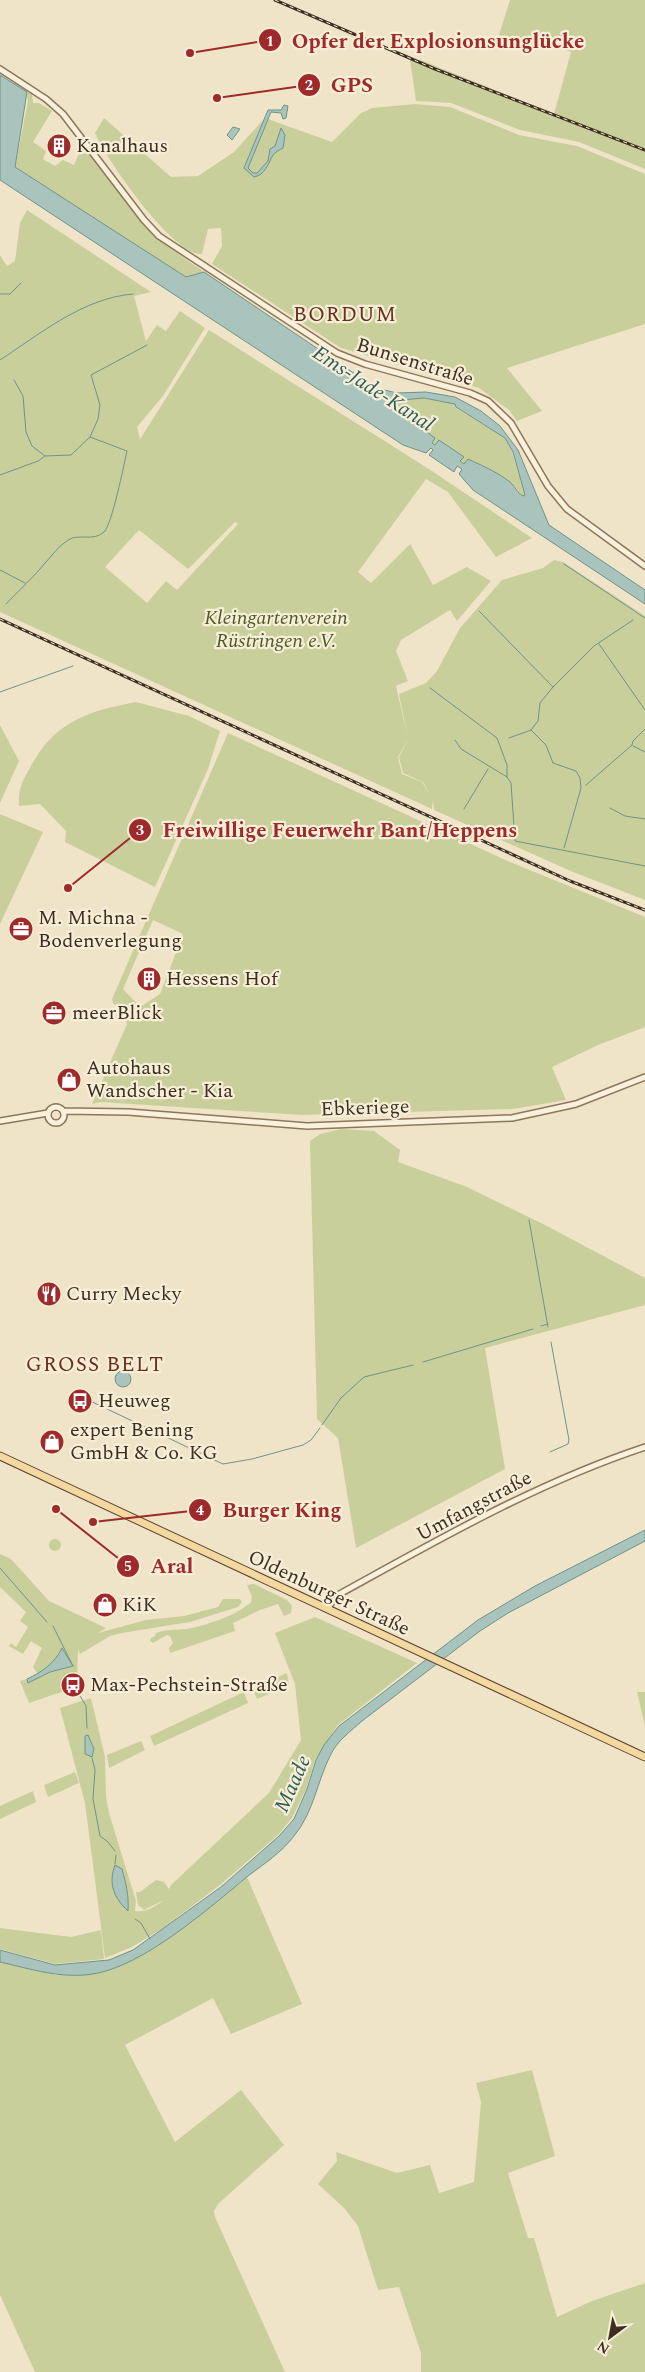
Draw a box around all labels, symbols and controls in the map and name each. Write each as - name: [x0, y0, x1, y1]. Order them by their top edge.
- callout: Opfer der Explosionsunglücke: [257, 22, 595, 58]
- text: Opfer der Explosionsunglücke: [292, 26, 584, 58]
- text: 1: [266, 30, 274, 53]
- callout: GPS: [296, 67, 383, 103]
- text: GPS: [331, 70, 373, 102]
- text: 2: [305, 74, 313, 97]
- place label: Kanalhaus: [76, 131, 168, 161]
- building icon: Kanalhaus: [46, 133, 72, 159]
- district label: BORDUM: [293, 299, 397, 331]
- street label: Bunsenstraße: [353, 330, 477, 394]
- water label: Ems-Jade-Kanal: [306, 338, 441, 441]
- park label: Kleingartenverein Rüstringen e.V.: [204, 603, 348, 656]
- callout: Freiwillige Feuerwehr Bant/Heppens: [127, 812, 527, 848]
- text: Freiwillige Feuerwehr Bant/Heppens: [162, 815, 518, 847]
- text: 3: [136, 819, 144, 842]
- place label: M. Michna - Bodenverlegung: [38, 903, 182, 956]
- office icon: M. Michna - Bodenverlegung: [8, 916, 34, 942]
- place label: Hessens Hof: [166, 964, 280, 994]
- building icon: Hessens Hof: [136, 966, 162, 992]
- place label: meerBlick: [72, 998, 162, 1028]
- office icon: meerBlick: [41, 1000, 67, 1026]
- place label: Autohaus Wandscher - Kia: [86, 1053, 233, 1106]
- shop icon: Autohaus Wandscher - Kia: [56, 1067, 82, 1093]
- street label: Ebkeriege: [320, 1091, 410, 1125]
- place label: Curry Mecky: [66, 1279, 183, 1309]
- restaurant icon: Curry Mecky: [36, 1281, 62, 1307]
- district label: GROSS BELT: [26, 1349, 164, 1381]
- place label: Heuweg: [98, 1386, 171, 1416]
- bus stop icon: Heuweg: [67, 1388, 93, 1414]
- place label: expert Bening GmbH & Co. KG: [70, 1415, 218, 1468]
- shop icon: expert Bening GmbH & Co. KG: [39, 1429, 65, 1455]
- street label: Umfangstraße: [411, 1463, 537, 1549]
- callout: Burger King: [187, 1492, 352, 1528]
- text: Burger King: [222, 1495, 342, 1527]
- text: 4: [196, 1499, 205, 1522]
- street label: Oldenburger Straße: [243, 1542, 415, 1644]
- callout: Aral: [116, 1548, 204, 1584]
- text: Aral: [151, 1551, 194, 1583]
- text: 5: [124, 1555, 132, 1578]
- place label: KiK: [122, 1590, 157, 1620]
- shop icon: KiK: [92, 1592, 118, 1618]
- place label: Max-Pechstein-Straße: [90, 1670, 288, 1700]
- bus stop icon: Max-Pechstein-Straße: [60, 1672, 86, 1698]
- water label: Maade: [266, 1750, 320, 1818]
- north arrow: [585, 2312, 635, 2362]
- text: N: [593, 2336, 614, 2360]

